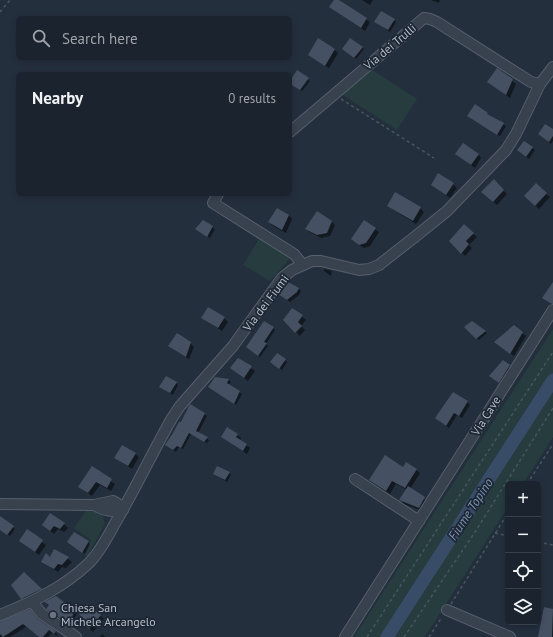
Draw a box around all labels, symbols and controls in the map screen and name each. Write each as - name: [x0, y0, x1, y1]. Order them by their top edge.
- search box: [16, 16, 292, 60]
- street label: Via dei Trulli: [360, 20, 419, 74]
- icon: search: [30, 27, 52, 49]
- text: Search here: [62, 29, 138, 48]
- text: Nearby: [32, 87, 83, 109]
- text: 0 results: [228, 90, 276, 107]
- street label: Via dei Fiumi: [239, 271, 292, 335]
- street label: Via Cave: [467, 393, 503, 439]
- water label: Fiume Topino: [444, 475, 497, 544]
- map controls: [505, 481, 541, 625]
- button: +: [505, 481, 541, 517]
- button: −: [505, 517, 541, 553]
- button: locate: [505, 553, 541, 589]
- button: layers: [505, 589, 541, 625]
- place label: Chiesa San Michele Arcangelo: [61, 600, 156, 629]
- marker: Chiesa San Michele Arcangelo: [48, 610, 58, 620]

